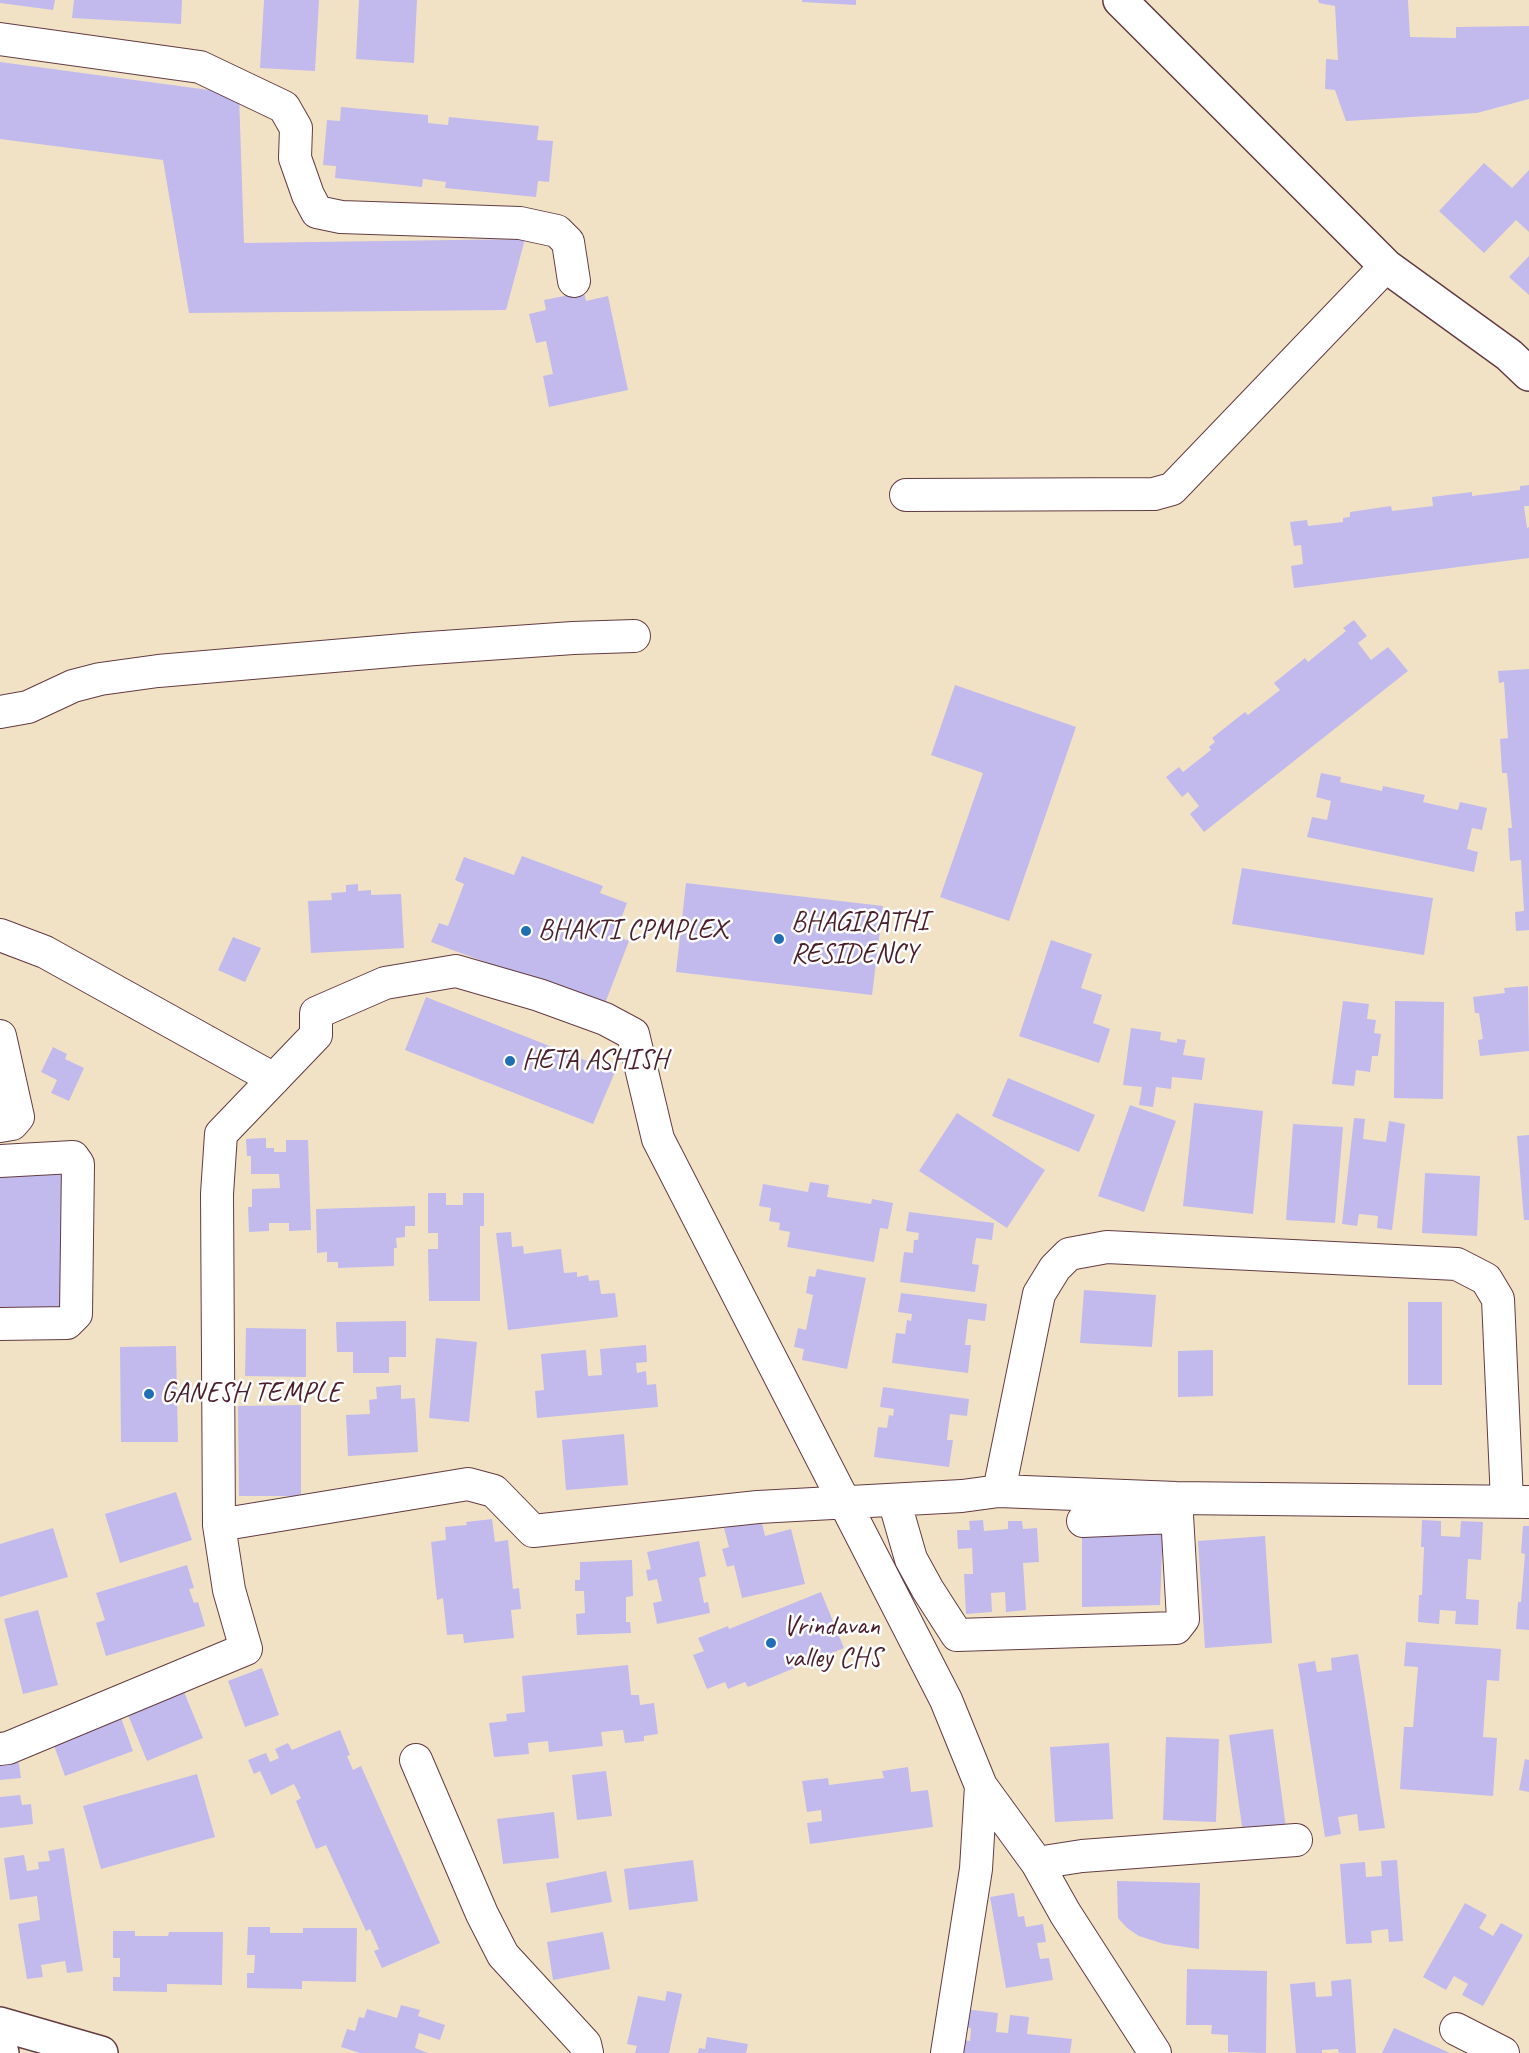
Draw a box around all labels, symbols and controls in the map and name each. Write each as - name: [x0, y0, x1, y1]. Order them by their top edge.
- place label: BHAGIRATHI RESIDENCY: [791, 906, 928, 972]
- place label: BHAKTI CPMPLEX: [538, 914, 727, 948]
- marker: BHAKTI CPMPLEX: [519, 924, 533, 938]
- marker: BHAGIRATHI RESIDENCY: [772, 932, 786, 946]
- place label: HETA ASHISH: [522, 1044, 668, 1078]
- marker: HETA ASHISH: [503, 1054, 517, 1068]
- place label: GANESH TEMPLE: [161, 1377, 341, 1411]
- marker: GANESH TEMPLE: [142, 1387, 156, 1401]
- place label: Vrindavan valley CHS: [783, 1610, 882, 1676]
- marker: Vrindavan valley CHS: [764, 1636, 778, 1650]

